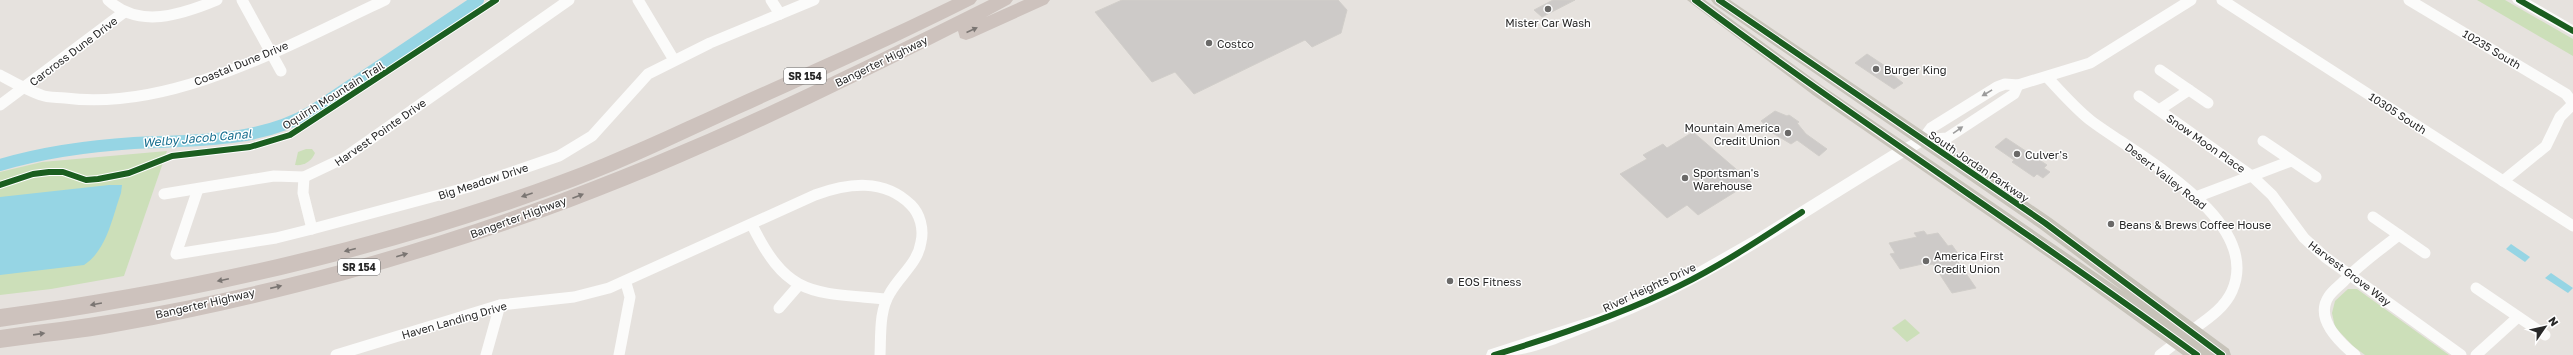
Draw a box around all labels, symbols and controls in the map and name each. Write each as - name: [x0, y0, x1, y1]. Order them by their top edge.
- marker: Mister Car Wash: [1543, 4, 1553, 14]
- street label: Carcross Dune Drive: [27, 14, 119, 88]
- place label: Mister Car Wash: [1505, 16, 1591, 29]
- one-way arrow: [967, 27, 979, 33]
- street label: 10235 South: [2461, 27, 2523, 71]
- street label: Bangerter Highway: [833, 33, 929, 89]
- place label: Costco: [1217, 37, 1254, 50]
- street label: Coastal Dune Drive: [192, 38, 290, 88]
- marker: Costco: [1204, 38, 1214, 48]
- street label: Oquirrh Mountain Trail: [280, 58, 387, 132]
- place label: Burger King: [1884, 63, 1946, 76]
- marker: Burger King: [1871, 64, 1881, 74]
- road number: SR 154: [784, 68, 826, 84]
- one-way arrow: [1981, 90, 1993, 97]
- street label: 10305 South: [2367, 90, 2429, 136]
- street label: Harvest Pointe Drive: [332, 96, 428, 168]
- street label: Snow Moon Place: [2164, 111, 2248, 175]
- place label: Mountain America Credit Union: [1685, 121, 1780, 147]
- water label: Welby Jacob Canal: [142, 126, 253, 150]
- one-way arrow: [1953, 126, 1963, 134]
- marker: Mountain America Credit Union: [1783, 128, 1793, 138]
- street label: South Jordan Parkway: [1926, 128, 2032, 204]
- street label: Desert Valley Road: [2123, 140, 2209, 212]
- place label: Culver's: [2025, 148, 2068, 161]
- marker: Culver's: [2012, 149, 2022, 159]
- street label: Big Meadow Drive: [436, 160, 530, 202]
- place label: Sportsman's Warehouse: [1693, 166, 1759, 192]
- marker: Sportsman's Warehouse: [1680, 173, 1690, 183]
- one-way arrow: [521, 192, 533, 198]
- one-way arrow: [573, 192, 585, 198]
- street label: Bangerter Highway: [468, 194, 568, 240]
- place label: Beans & Brews Coffee House: [2119, 218, 2271, 231]
- marker: Beans & Brews Coffee House: [2106, 219, 2116, 229]
- street label: Harvest Grove Way: [2306, 238, 2394, 308]
- one-way arrow: [344, 247, 356, 253]
- place label: America First Credit Union: [1934, 249, 2004, 275]
- one-way arrow: [396, 252, 408, 258]
- marker: America First Credit Union: [1921, 256, 1931, 266]
- road number: SR 154: [338, 259, 380, 275]
- street label: River Heights Drive: [1600, 260, 1698, 314]
- place label: EOS Fitness: [1458, 275, 1521, 288]
- marker: EOS Fitness: [1445, 276, 1455, 286]
- one-way arrow: [217, 278, 230, 284]
- one-way arrow: [270, 283, 282, 289]
- street label: Bangerter Highway: [154, 285, 256, 321]
- street label: Haven Landing Drive: [400, 299, 508, 341]
- one-way arrow: [90, 302, 102, 308]
- north arrow: [2525, 307, 2565, 347]
- text: N: [2546, 314, 2561, 328]
- one-way arrow: [33, 331, 45, 337]

